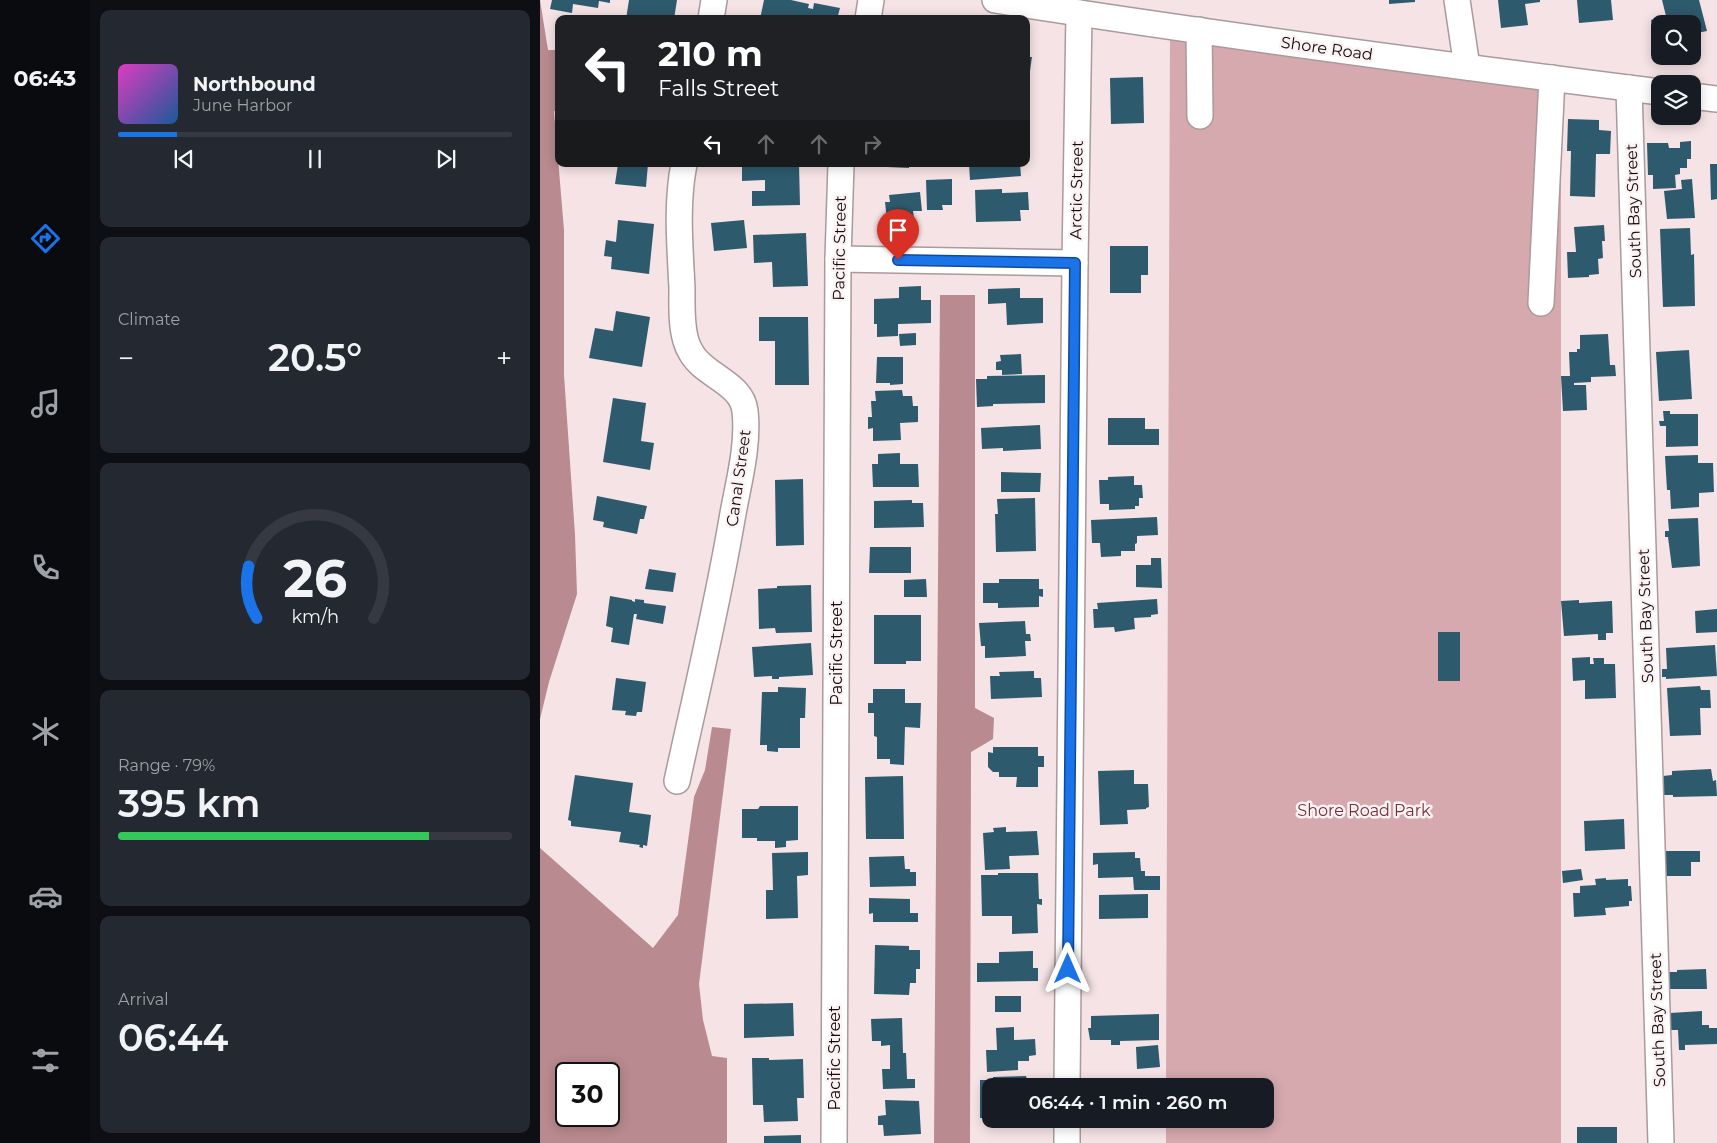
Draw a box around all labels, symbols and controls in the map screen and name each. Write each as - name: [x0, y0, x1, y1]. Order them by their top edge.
- map controls: [1651, 15, 1701, 125]
- button: search: [1651, 15, 1701, 65]
- text: 210 m: [658, 32, 763, 75]
- street label: Shore Road: [1280, 33, 1374, 64]
- icon: left: [575, 35, 640, 100]
- text: 06:43: [14, 65, 76, 92]
- text: Northbound: [193, 73, 316, 96]
- text: Falls Street: [658, 75, 779, 102]
- button: layers: [1651, 75, 1701, 125]
- text: June Harbor: [193, 96, 292, 115]
- icon: left: [699, 130, 727, 158]
- icon: ahead: [752, 130, 780, 158]
- icon: ahead: [805, 130, 833, 158]
- icon: right: [858, 130, 886, 158]
- street label: Arctic Street: [1066, 140, 1087, 240]
- street label: South Bay Street: [1622, 143, 1645, 279]
- icon: previous: [170, 145, 198, 173]
- icon: pause: [301, 145, 329, 173]
- icon: next: [432, 145, 460, 173]
- street label: Pacific Street: [829, 195, 850, 301]
- pin: [877, 209, 919, 260]
- icon: arrive: [884, 216, 912, 244]
- icon: directions: [28, 221, 63, 256]
- text: Climate: [118, 310, 180, 329]
- text: 20.5°: [268, 334, 362, 381]
- text: −: [118, 341, 134, 375]
- text: +: [496, 341, 512, 375]
- icon: music: [28, 386, 63, 421]
- street label: Canal Street: [722, 428, 755, 528]
- text: 26: [283, 547, 347, 610]
- street label: South Bay Street: [1634, 548, 1657, 684]
- icon: phone: [28, 550, 63, 585]
- street label: Pacific Street: [827, 600, 846, 706]
- text: km/h: [291, 606, 339, 627]
- icon: climate: [28, 714, 63, 749]
- text: Range · 79%: [118, 756, 215, 775]
- text: 395 km: [118, 780, 261, 827]
- park label: Shore Road Park: [1297, 801, 1431, 820]
- icon: car: [28, 879, 63, 914]
- position arrow: [1041, 942, 1093, 994]
- street label: South Bay Street: [1646, 952, 1669, 1088]
- text: Arrival: [118, 990, 168, 1009]
- street label: Pacific Street: [825, 1005, 844, 1111]
- text: 06:44: [118, 1014, 228, 1061]
- icon: filters: [28, 1043, 63, 1078]
- speed limit sign: 30: [555, 1062, 620, 1127]
- text: 06:44 · 1 min · 260 m: [1029, 1091, 1227, 1114]

